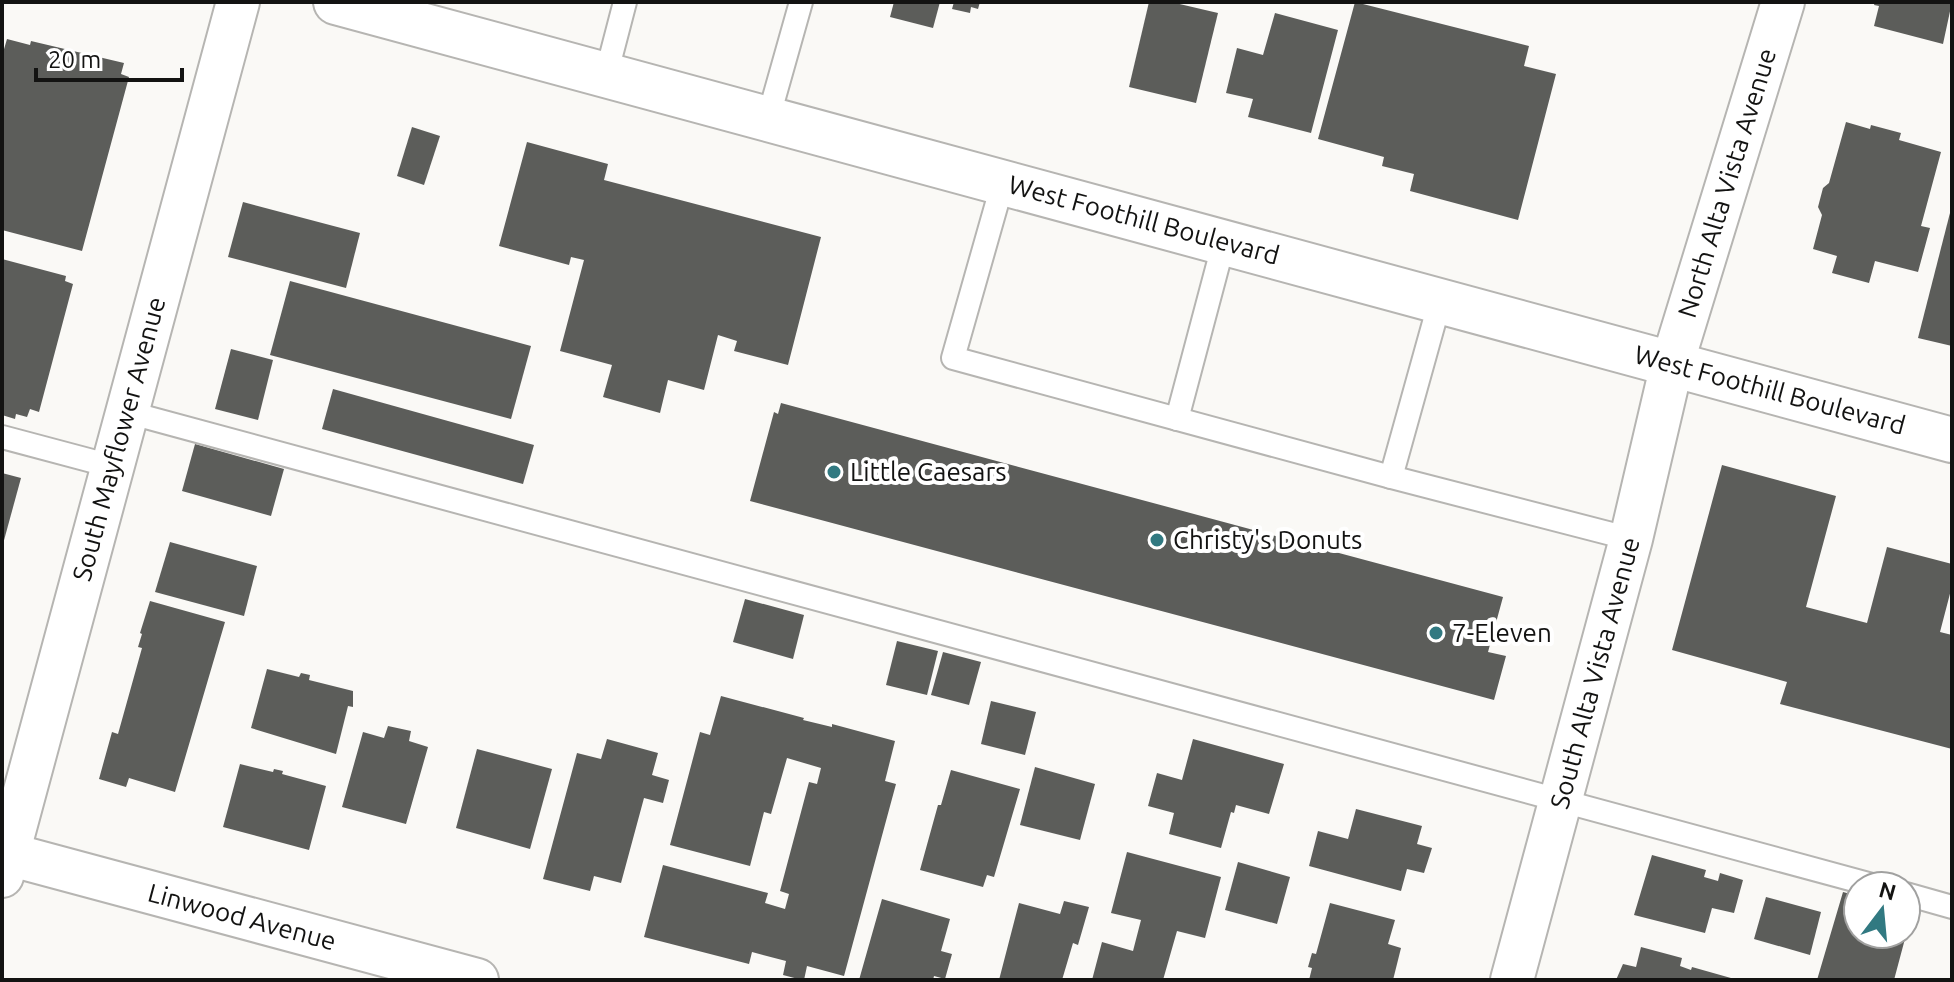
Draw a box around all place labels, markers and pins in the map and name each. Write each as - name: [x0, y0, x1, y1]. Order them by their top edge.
- place label: Little Caesars: [850, 457, 1007, 486]
- marker: Little Caesars: [825, 463, 843, 481]
- place label: Christy's Donuts: [1173, 525, 1362, 554]
- marker: Christy's Donuts: [1148, 531, 1166, 549]
- place label: 7-Eleven: [1452, 618, 1552, 647]
- marker: 7-Eleven: [1427, 624, 1445, 642]

